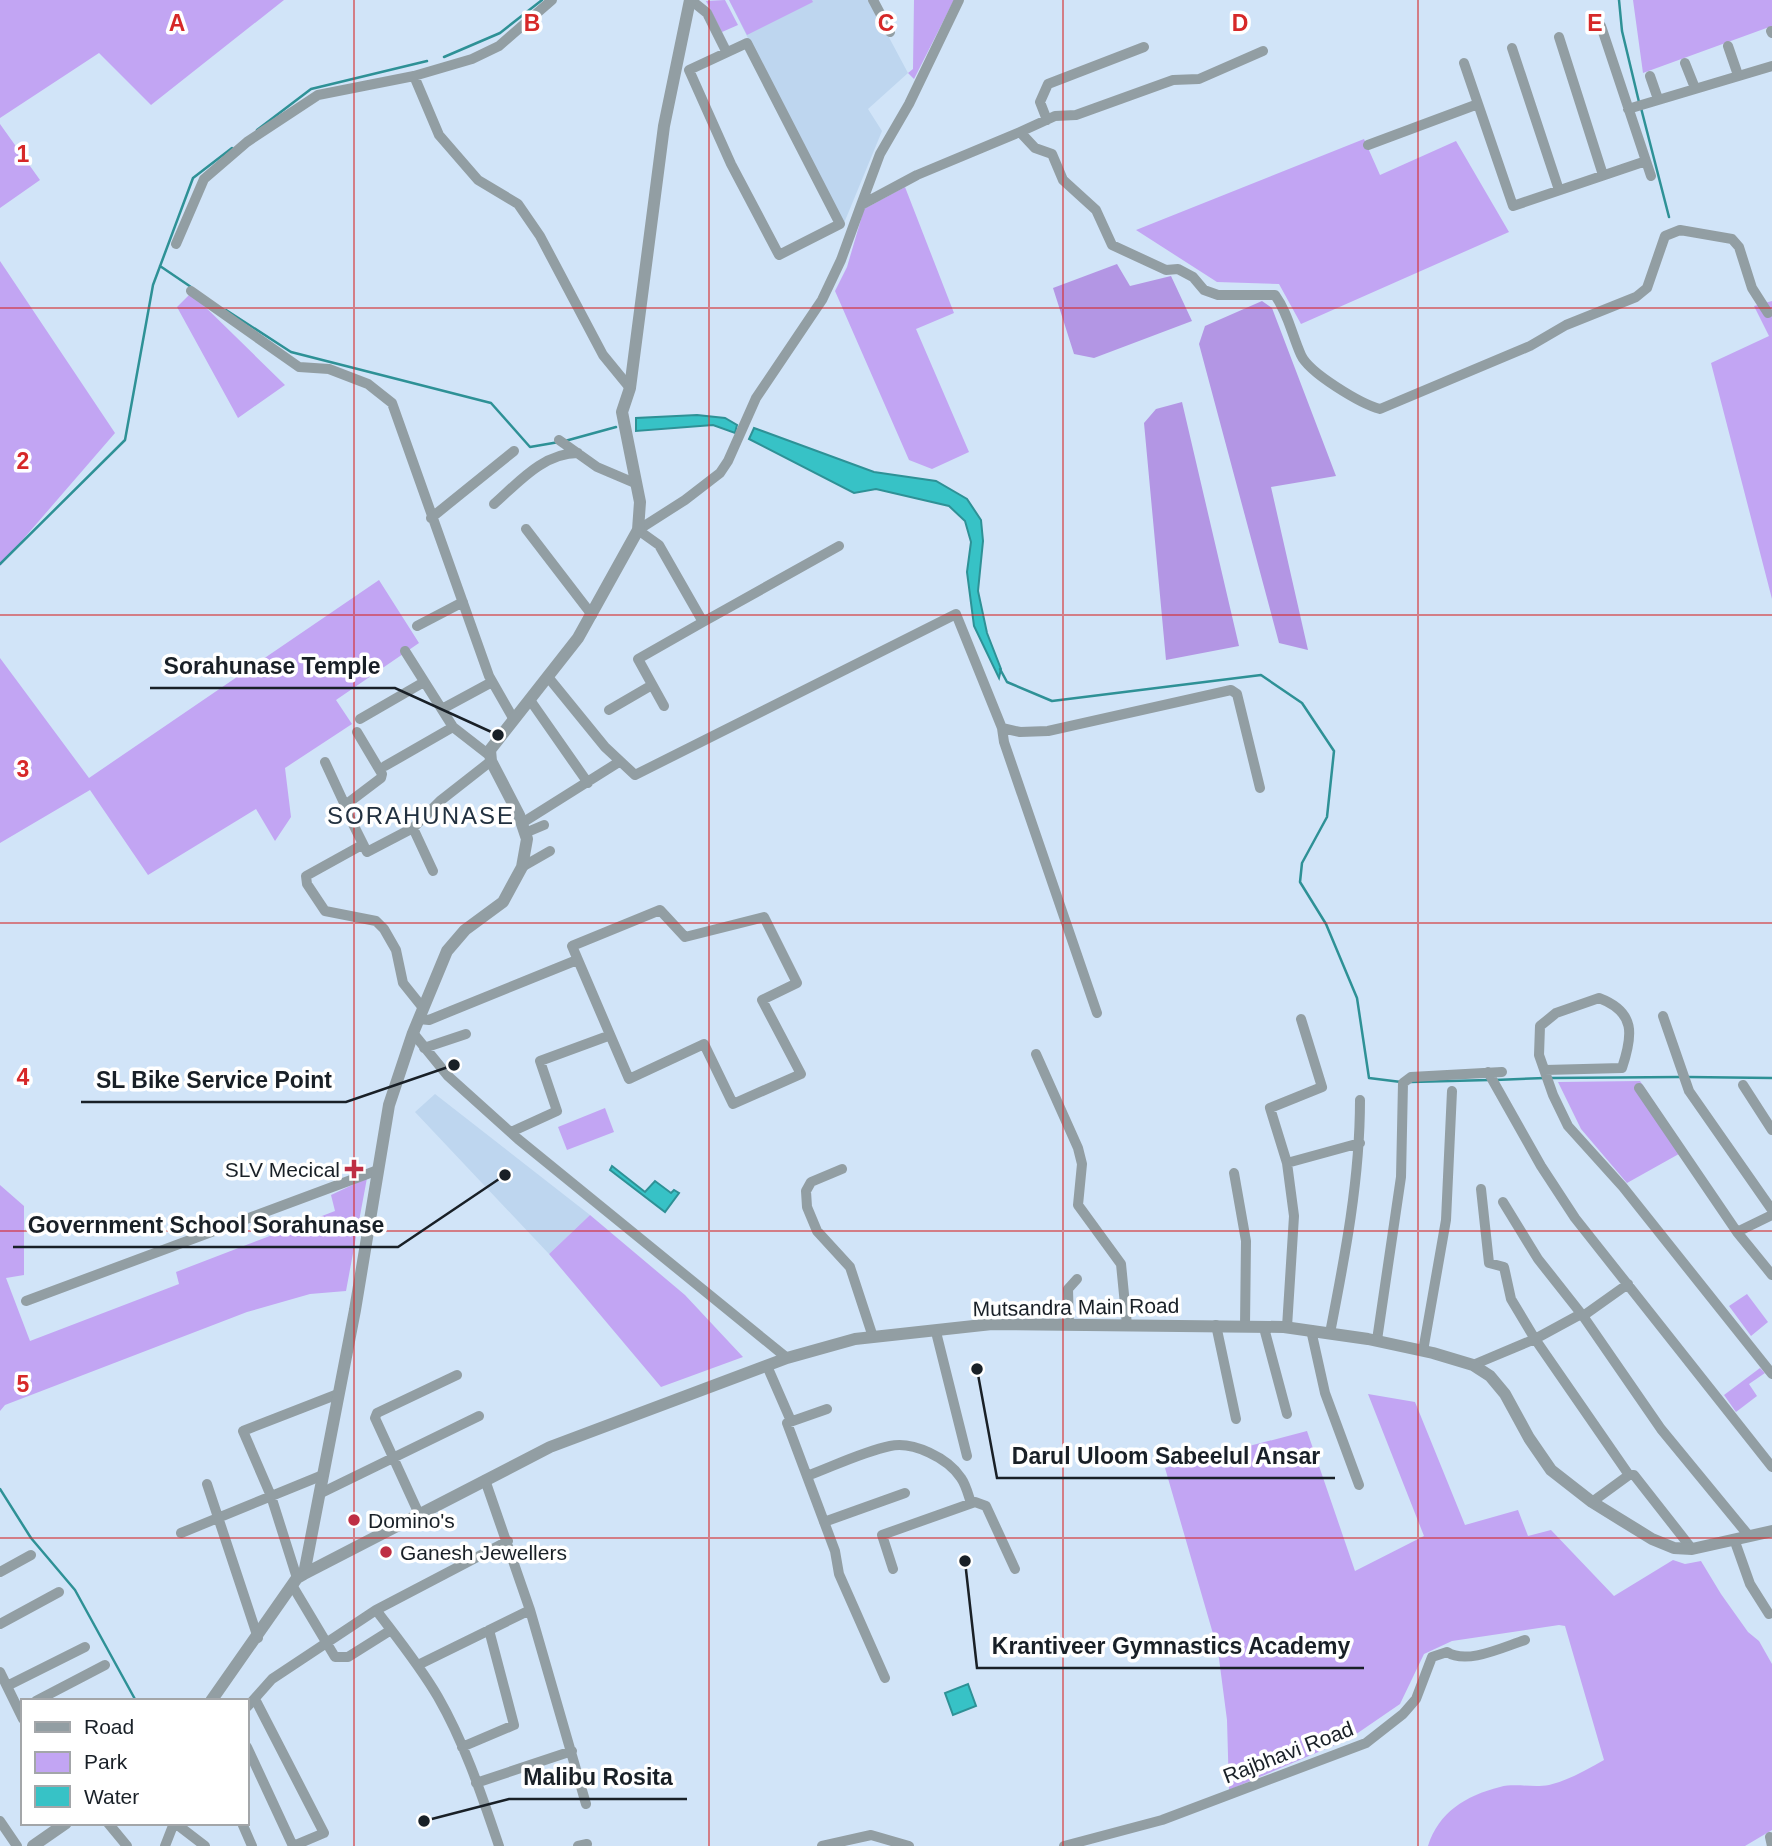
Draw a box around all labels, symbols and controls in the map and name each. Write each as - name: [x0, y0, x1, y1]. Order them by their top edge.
- text: A: [169, 10, 185, 36]
- text: B: [524, 10, 540, 36]
- text: C: [878, 10, 894, 36]
- text: D: [1232, 10, 1248, 36]
- text: E: [1587, 10, 1603, 36]
- text: 1: [17, 141, 30, 167]
- text: 2: [17, 448, 29, 474]
- callout: Sorahunase Temple: [150, 644, 395, 688]
- text: Sorahunase Temple: [164, 653, 380, 679]
- text: 3: [17, 756, 29, 782]
- district label: SORAHUNASE: [327, 802, 515, 829]
- callout: SL Bike Service Point: [81, 1058, 346, 1102]
- text: 4: [17, 1064, 30, 1090]
- text: SL Bike Service Point: [96, 1067, 332, 1093]
- place label: SLV Mecical: [225, 1158, 340, 1181]
- marker: SLV Mecical: [346, 1161, 362, 1177]
- callout: Government School Sorahunase: [13, 1203, 398, 1247]
- text: Government School Sorahunase: [28, 1212, 384, 1238]
- street label: Mutsandra Main Road: [973, 1294, 1179, 1320]
- text: 5: [17, 1371, 30, 1397]
- callout: Darul Uloom Sabeelul Ansar: [997, 1434, 1335, 1478]
- text: Darul Uloom Sabeelul Ansar: [1012, 1443, 1320, 1469]
- place label: Domino's: [368, 1509, 455, 1532]
- marker: Domino's: [346, 1512, 362, 1528]
- place label: Ganesh Jewellers: [400, 1541, 567, 1564]
- marker: Ganesh Jewellers: [378, 1544, 394, 1560]
- callout: Krantiveer Gymnastics Academy: [977, 1624, 1364, 1668]
- text: Krantiveer Gymnastics Academy: [992, 1633, 1350, 1659]
- legend: [21, 1699, 248, 1825]
- text: Road: [84, 1715, 134, 1738]
- street label: Rajbhavi Road: [1220, 1717, 1356, 1787]
- text: Park: [84, 1750, 128, 1773]
- callout: Malibu Rosita: [509, 1755, 687, 1799]
- text: Malibu Rosita: [523, 1764, 673, 1790]
- text: Water: [84, 1785, 139, 1808]

